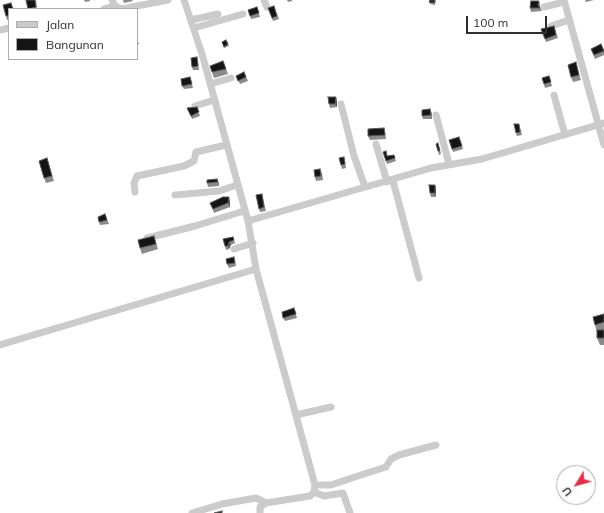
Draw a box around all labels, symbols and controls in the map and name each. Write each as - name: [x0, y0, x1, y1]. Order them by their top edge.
- legend: [8, 8, 138, 60]
- scale bar: [468, 8, 549, 34]
- text: 100 m: [473, 15, 508, 30]
- text: Jalan: [46, 17, 74, 32]
- text: Bangunan: [46, 37, 104, 52]
- north arrow: [556, 465, 596, 505]
- text: U: [559, 484, 575, 499]

